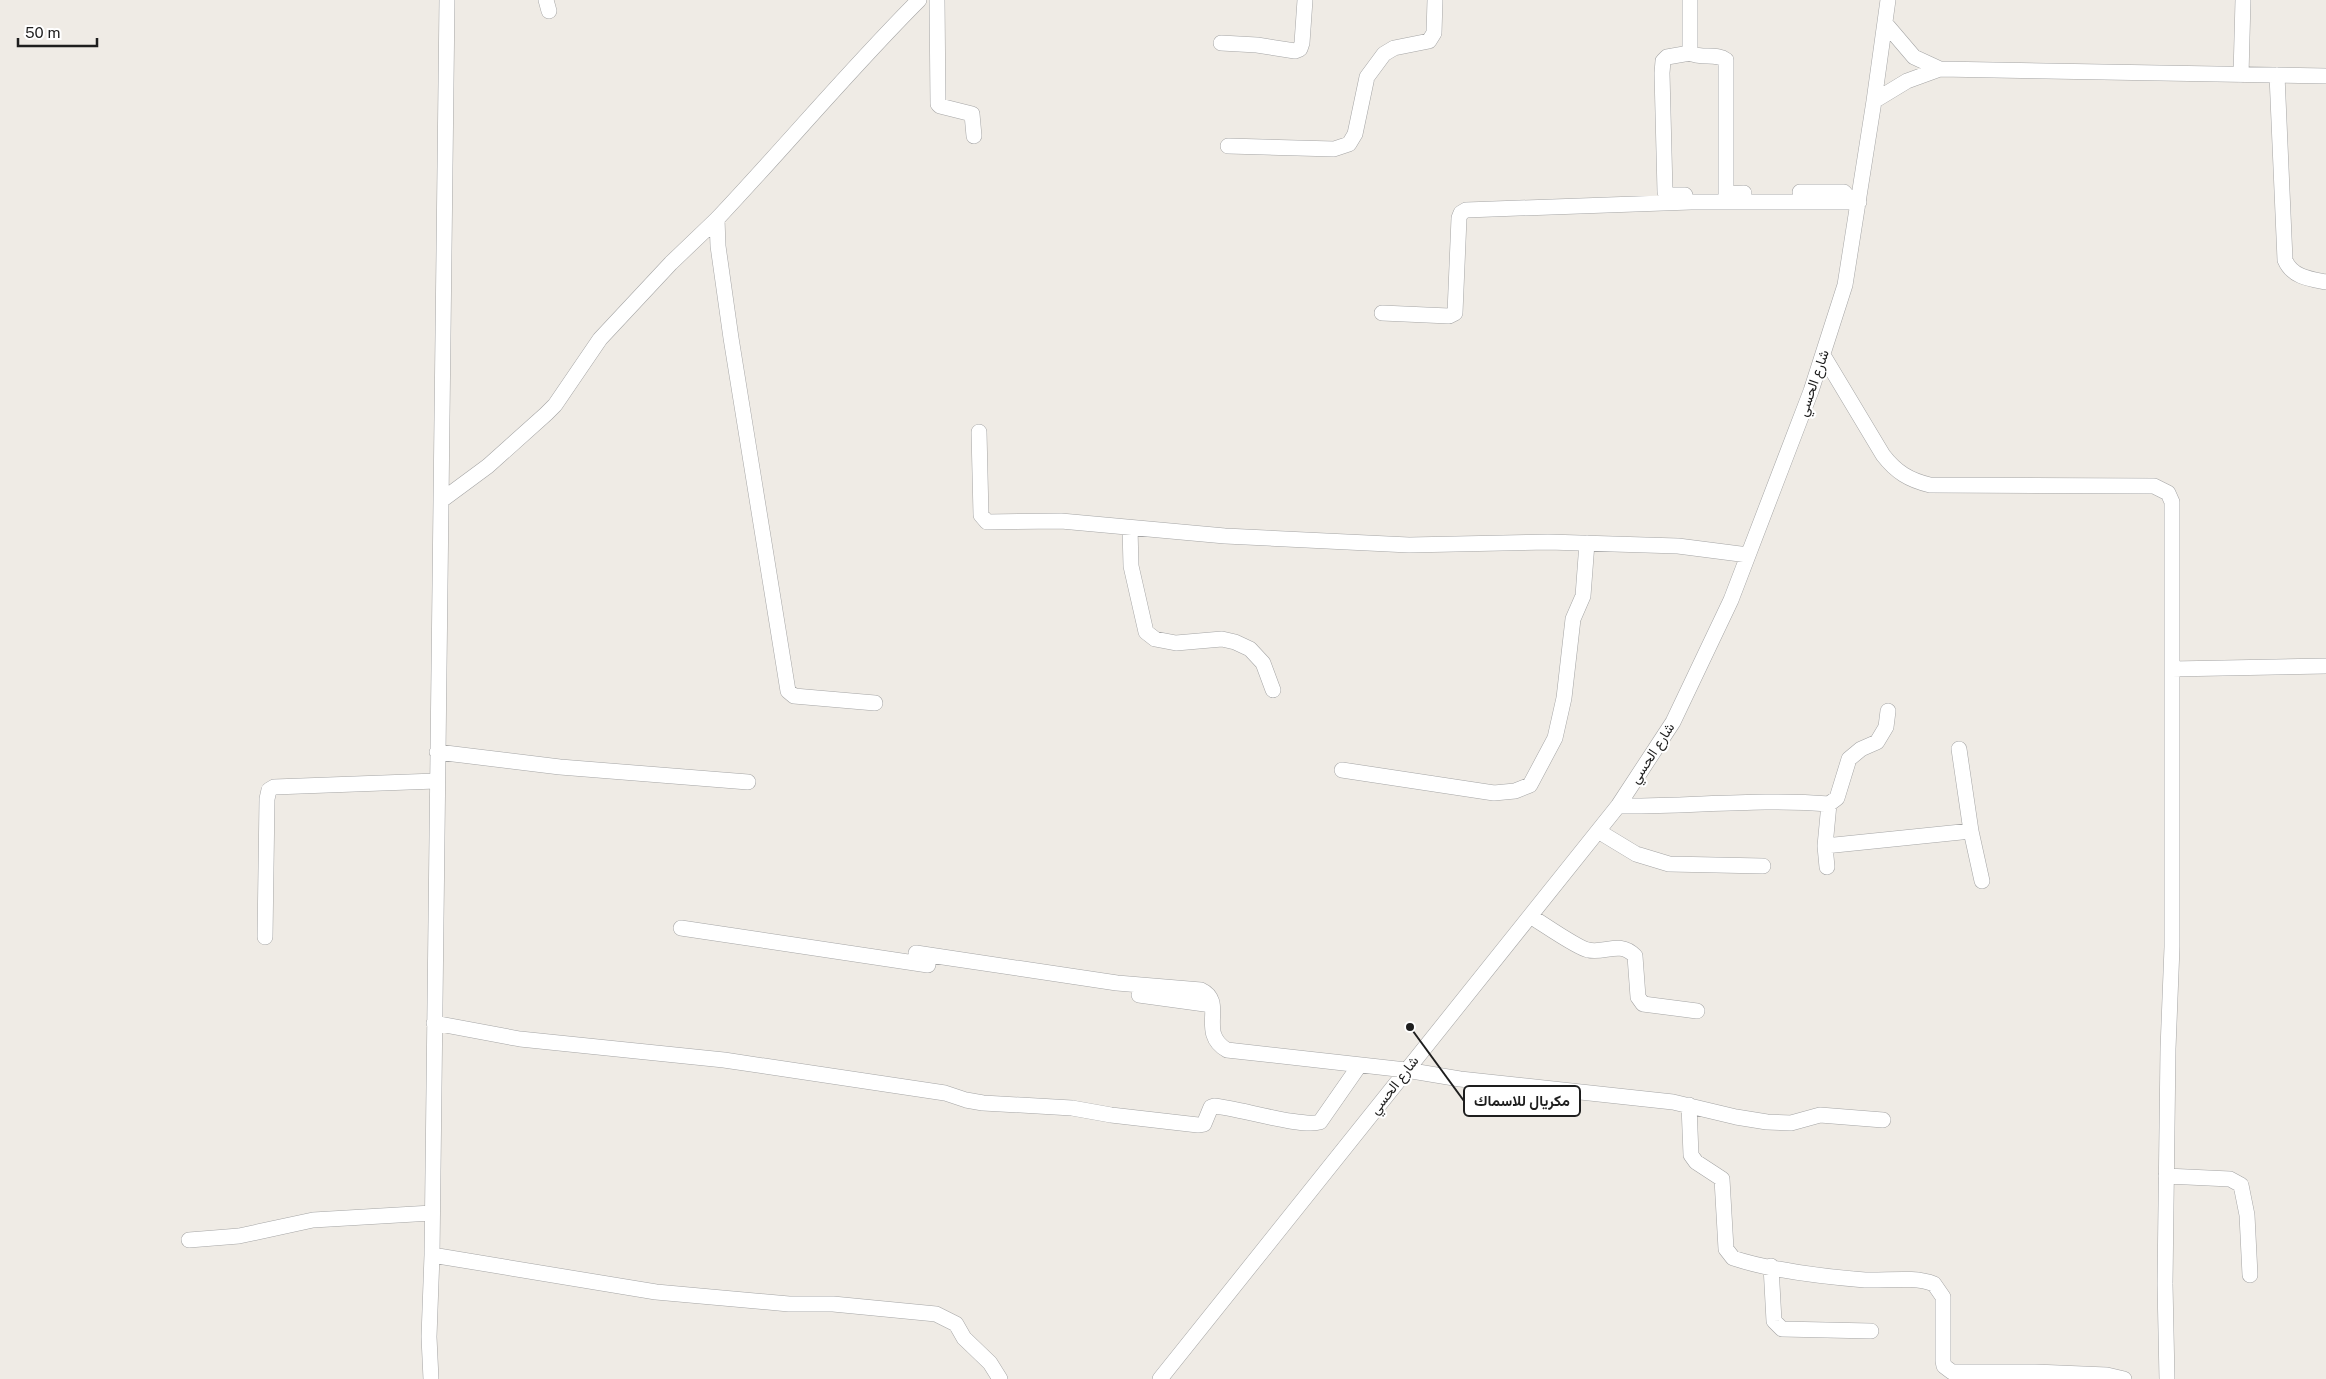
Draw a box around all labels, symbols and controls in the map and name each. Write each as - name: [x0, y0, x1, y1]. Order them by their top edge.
- scale bar: [18, 15, 96, 47]
- text: 50 m: [25, 24, 60, 41]
- street label: شارع الحسي: [1794, 348, 1836, 420]
- street label: شارع الحسي: [1626, 720, 1681, 789]
- street label: شارع الحسي: [1366, 1053, 1425, 1120]
- callout: مكريال للاسماك: [1464, 1086, 1580, 1116]
- text: مكريال للاسماك: [1474, 1092, 1570, 1110]

